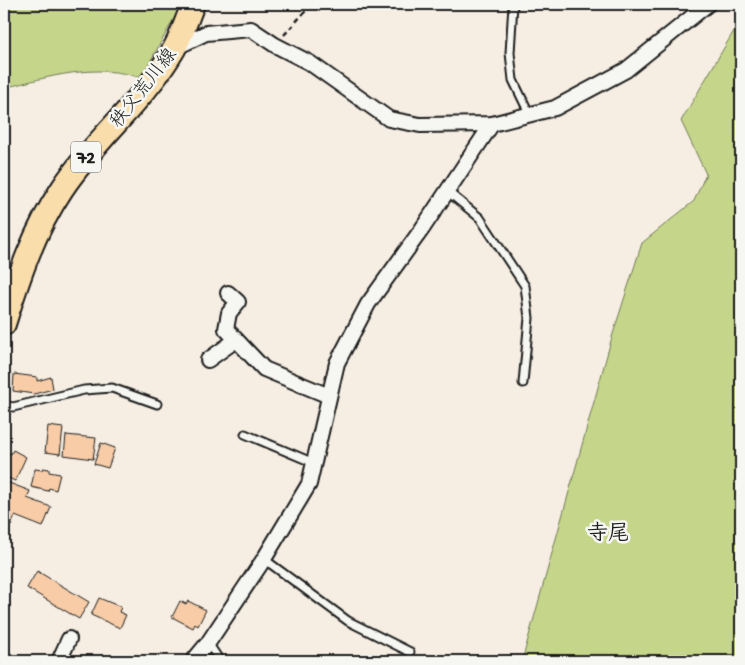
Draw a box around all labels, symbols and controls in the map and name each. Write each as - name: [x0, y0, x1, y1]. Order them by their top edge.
- street label: 秩父荒川線: [106, 44, 183, 134]
- road number: 72: [71, 142, 101, 172]
- district label: 寺尾: [587, 521, 629, 548]

